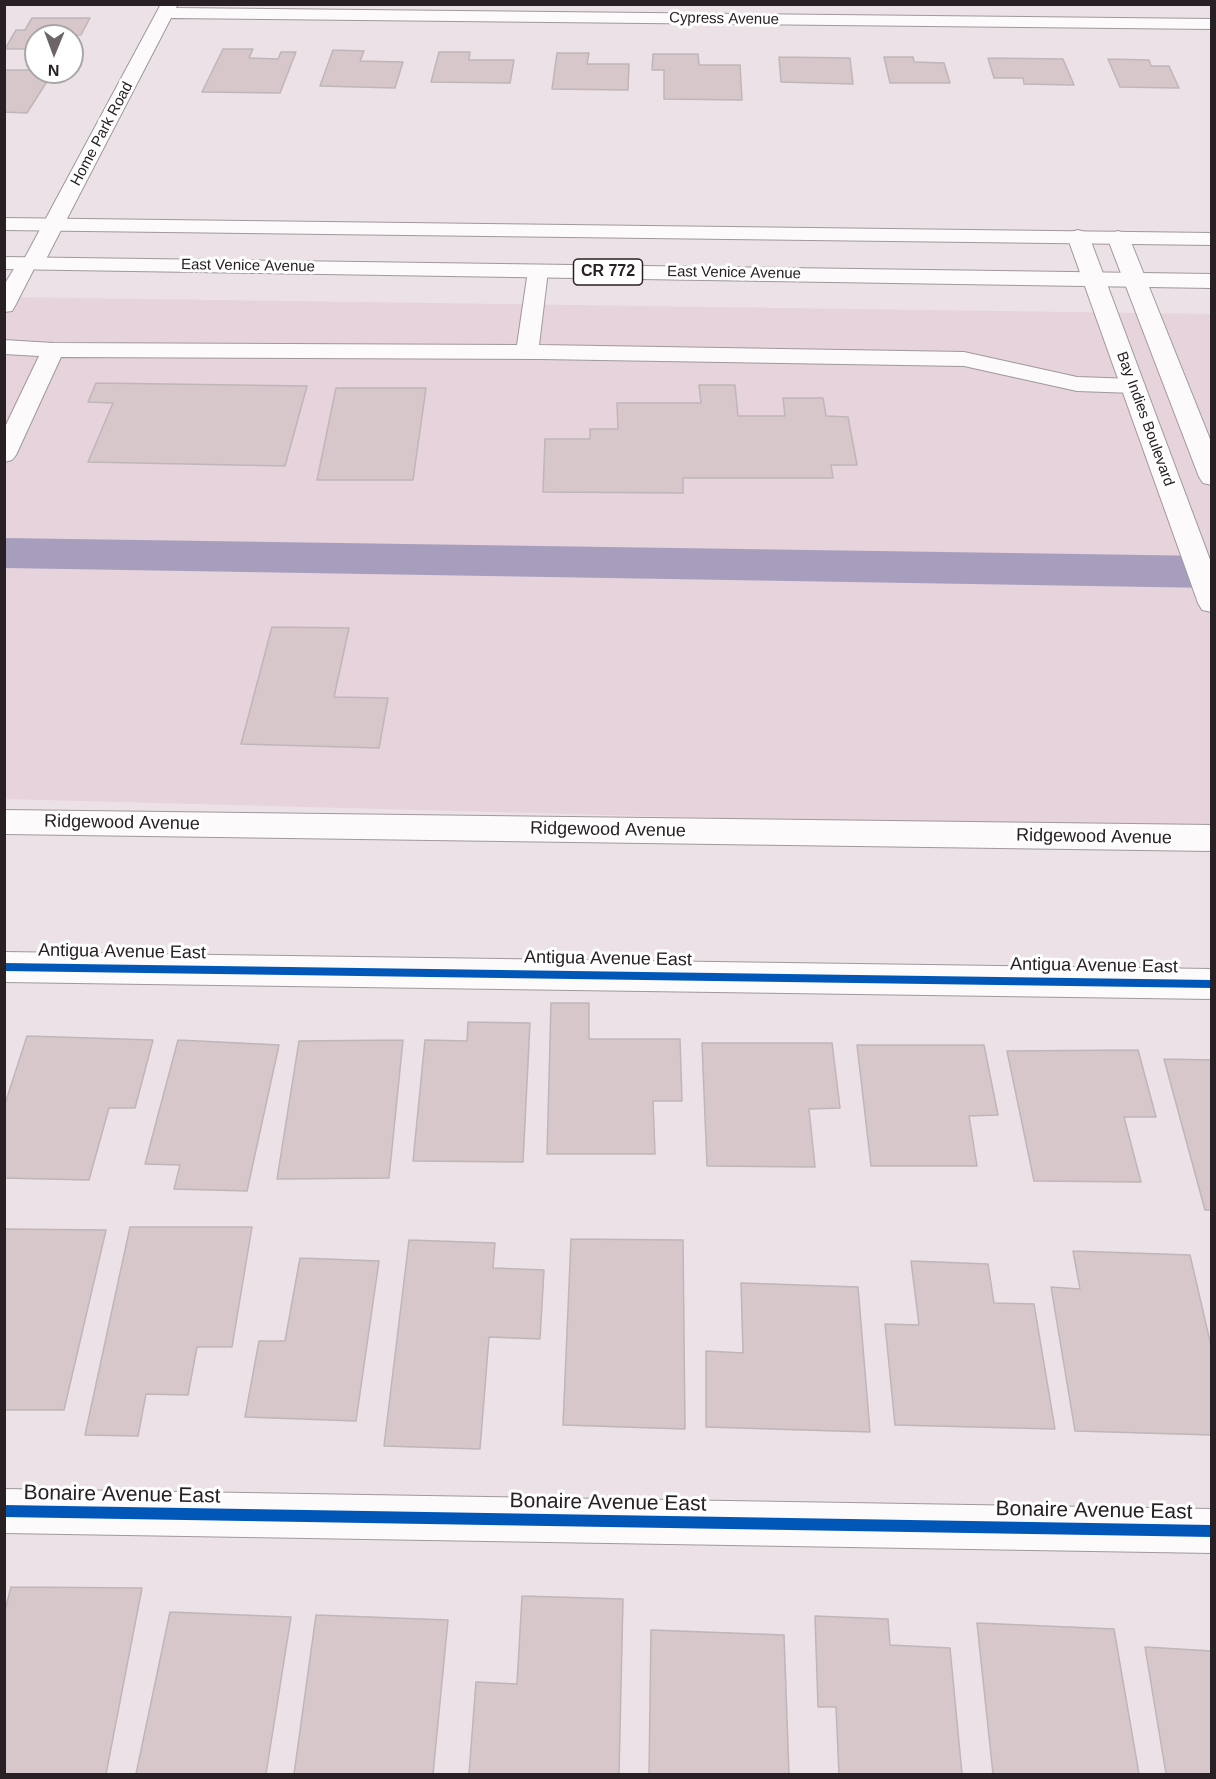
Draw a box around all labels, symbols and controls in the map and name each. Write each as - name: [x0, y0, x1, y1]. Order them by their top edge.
- street label: Cypress Avenue: [669, 9, 779, 29]
- north arrow: [24, 24, 84, 84]
- text: N: [48, 62, 60, 79]
- street label: Home Park Road: [67, 79, 137, 189]
- street label: East Venice Avenue: [181, 256, 315, 276]
- road number: CR 772: [574, 259, 642, 285]
- street label: East Venice Avenue: [667, 263, 801, 283]
- street label: Bay Indies Boulevard: [1112, 349, 1178, 489]
- street label: Ridgewood Avenue: [44, 811, 200, 835]
- street label: Ridgewood Avenue: [530, 818, 686, 842]
- street label: Ridgewood Avenue: [1016, 825, 1172, 849]
- street label: Antigua Avenue East: [38, 940, 206, 964]
- street label: Antigua Avenue East: [524, 947, 692, 971]
- street label: Antigua Avenue East: [1010, 954, 1178, 978]
- street label: Bonaire Avenue East: [23, 1481, 221, 1509]
- street label: Bonaire Avenue East: [509, 1489, 707, 1517]
- street label: Bonaire Avenue East: [995, 1497, 1193, 1525]

